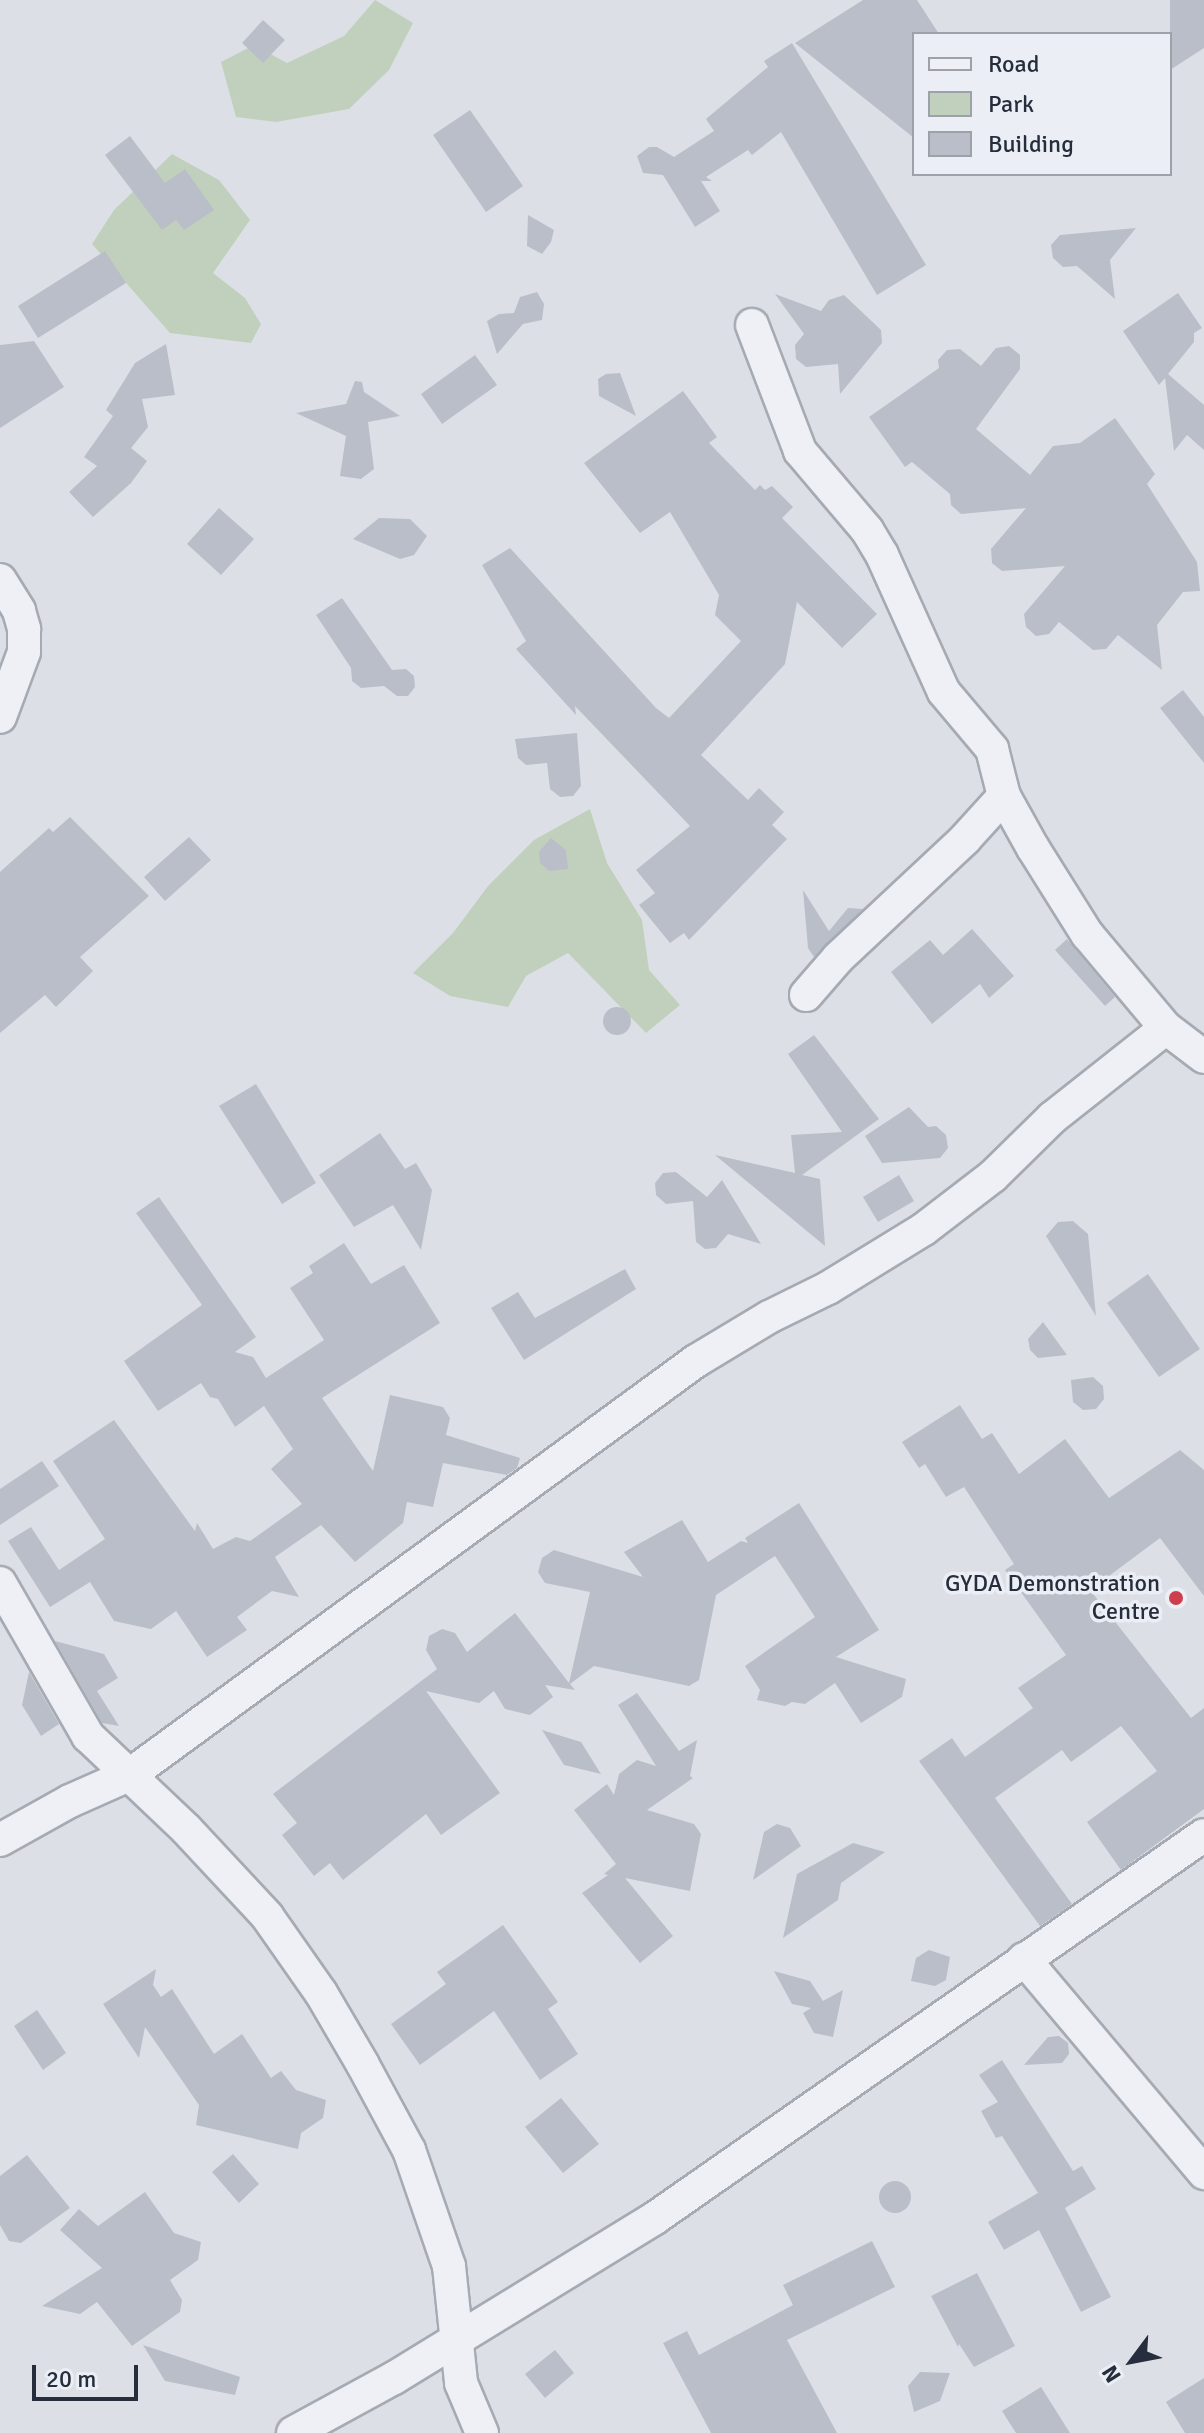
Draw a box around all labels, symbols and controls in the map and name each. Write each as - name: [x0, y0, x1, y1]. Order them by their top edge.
- legend: [912, 32, 1172, 176]
- text: Road: [988, 49, 1039, 79]
- text: Park: [988, 89, 1034, 119]
- text: Building: [988, 129, 1074, 159]
- place label: GYDA Demonstration Centre: [945, 1570, 1160, 1626]
- marker: GYDA Demonstration Centre: [1167, 1589, 1185, 1607]
- north arrow: [1092, 2321, 1172, 2401]
- scale bar: [36, 2349, 142, 2399]
- text: N: [1096, 2360, 1127, 2388]
- text: 20 m: [46, 2364, 96, 2394]

